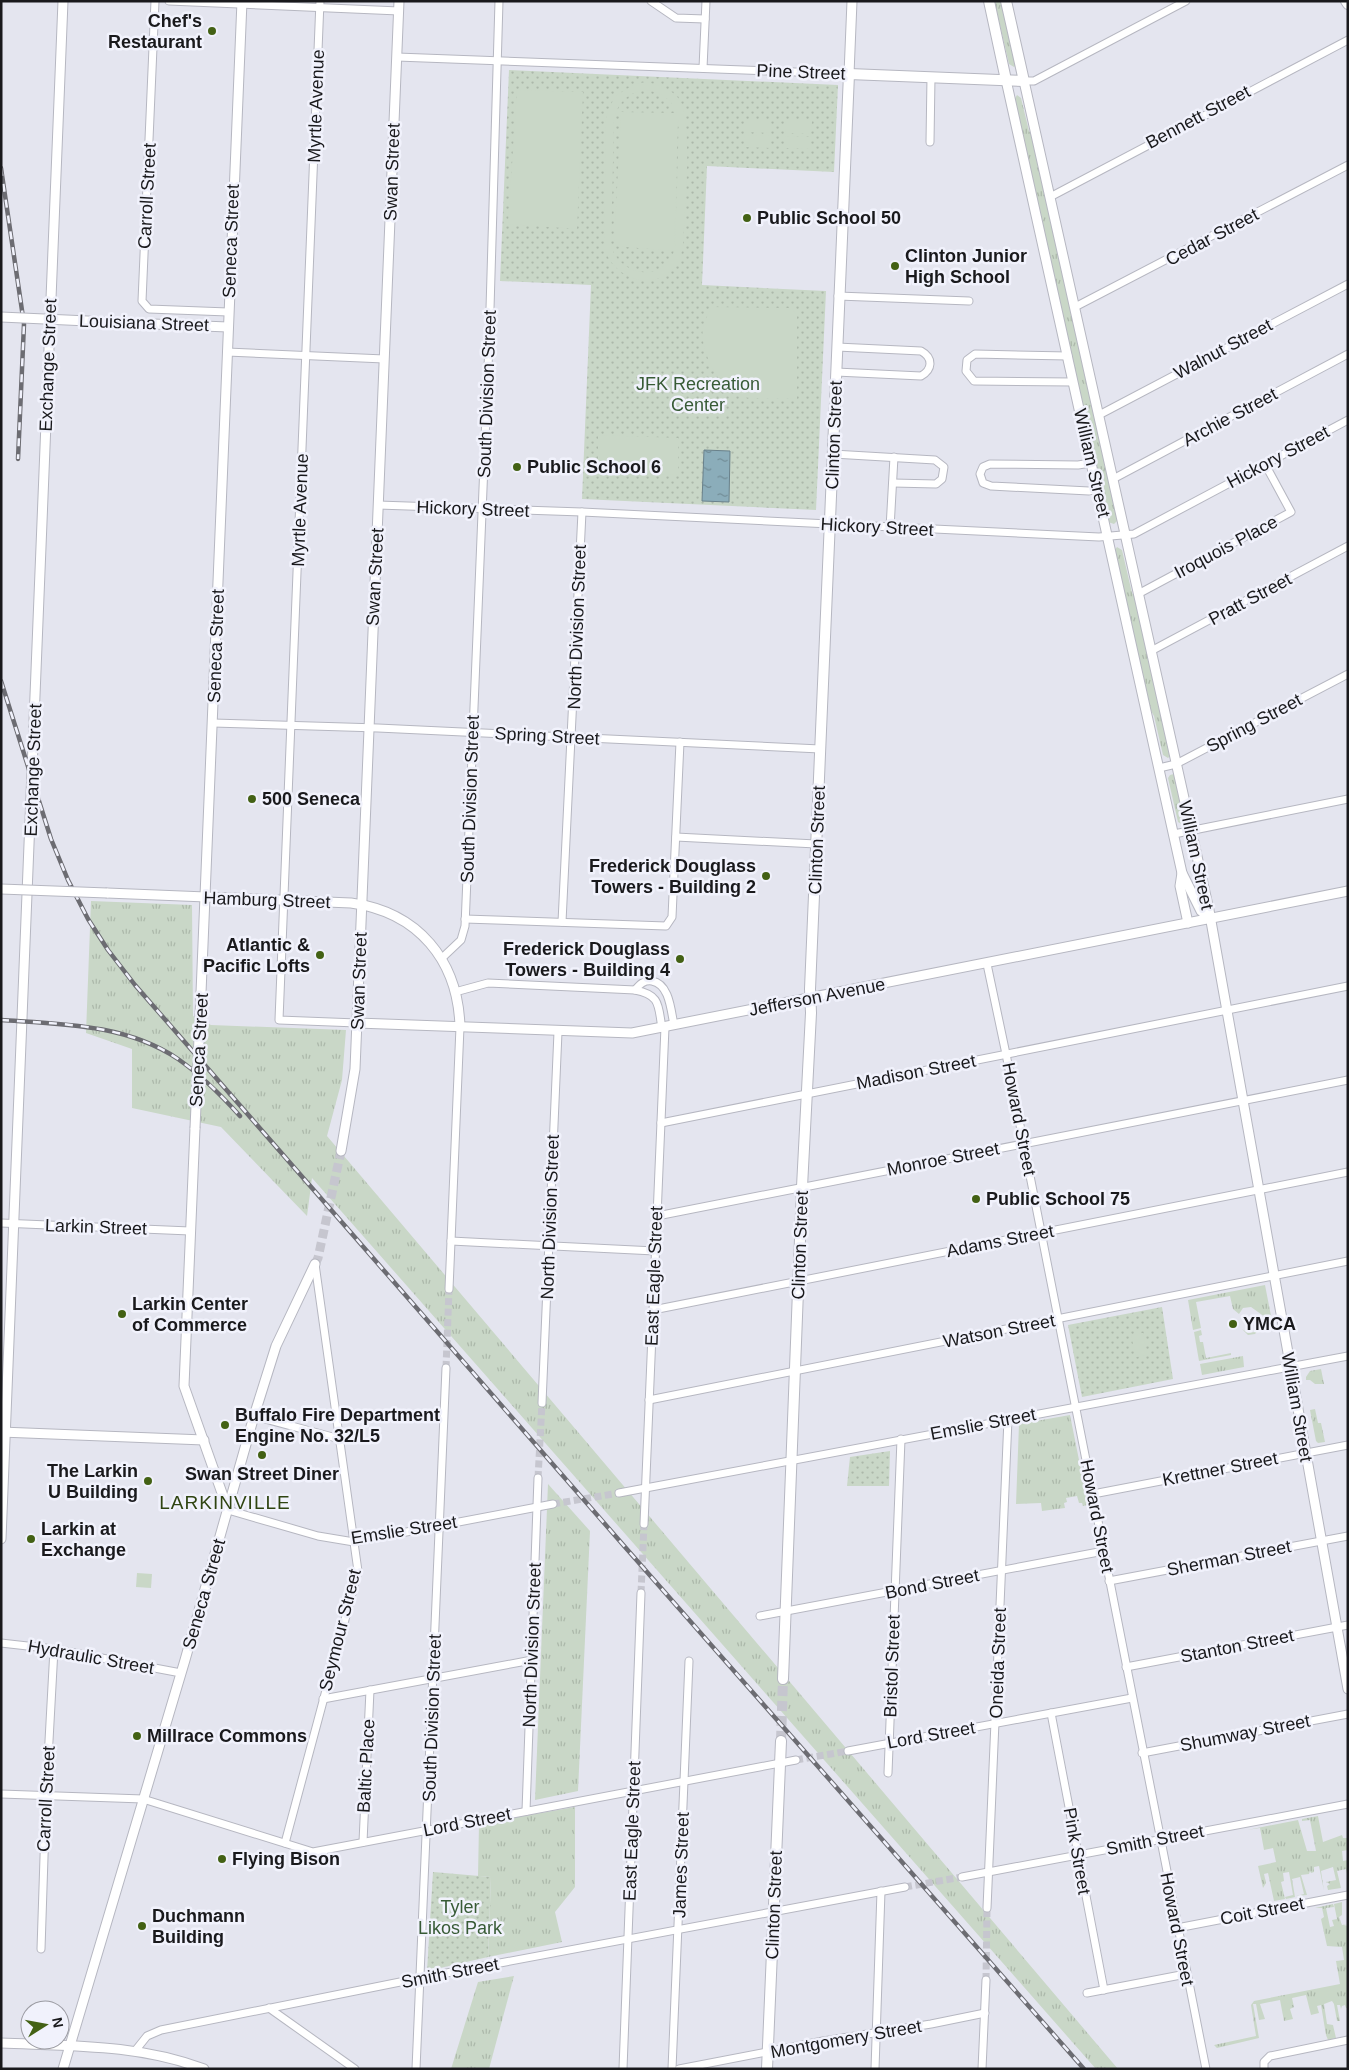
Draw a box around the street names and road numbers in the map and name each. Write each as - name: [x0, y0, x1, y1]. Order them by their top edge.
- street label: Myrtle Avenue: [304, 49, 328, 163]
- street label: Pine Street: [756, 60, 846, 84]
- street label: Bennett Street: [1143, 81, 1253, 153]
- street label: Swan Street: [380, 123, 404, 221]
- street label: Carroll Street: [134, 143, 160, 249]
- street label: Seneca Street: [219, 184, 243, 298]
- street label: Cedar Street: [1162, 204, 1262, 270]
- street label: Exchange Street: [36, 298, 60, 432]
- street label: South Division Street: [474, 310, 500, 478]
- street label: Louisiana Street: [79, 311, 209, 335]
- street label: Walnut Street: [1170, 315, 1276, 383]
- street label: Clinton Street: [822, 380, 846, 490]
- street label: Archie Street: [1179, 384, 1281, 450]
- street label: William Street: [1070, 407, 1114, 519]
- street label: Hickory Street: [1223, 422, 1333, 492]
- street label: Myrtle Avenue: [288, 453, 312, 567]
- street label: Hickory Street: [416, 497, 530, 521]
- street label: Iroquois Place: [1171, 511, 1281, 583]
- street label: Hickory Street: [820, 514, 934, 540]
- street label: Swan Street: [362, 528, 388, 626]
- street label: North Division Street: [564, 544, 590, 710]
- street label: Pratt Street: [1205, 569, 1295, 629]
- street label: Seneca Street: [204, 589, 228, 703]
- street label: Spring Street: [1203, 690, 1305, 756]
- street label: Exchange Street: [21, 703, 45, 837]
- street label: South Division Street: [457, 715, 483, 883]
- street label: Spring Street: [494, 723, 600, 749]
- street label: Clinton Street: [805, 785, 829, 895]
- street label: William Street: [1175, 799, 1217, 911]
- street label: Hamburg Street: [203, 888, 331, 912]
- street label: Swan Street: [347, 932, 371, 1030]
- street label: Jefferson Avenue: [747, 974, 887, 1020]
- street label: Seneca Street: [186, 993, 212, 1107]
- street label: Madison Street: [855, 1051, 977, 1093]
- street label: Howard Street: [998, 1061, 1040, 1177]
- street label: North Division Street: [537, 1134, 563, 1300]
- street label: Monroe Street: [885, 1138, 1001, 1180]
- street label: Clinton Street: [788, 1190, 812, 1300]
- street label: East Eagle Street: [642, 1206, 666, 1346]
- street label: Larkin Street: [45, 1215, 147, 1239]
- street label: Adams Street: [945, 1221, 1055, 1261]
- street label: Watson Street: [941, 1310, 1057, 1352]
- street label: William Street: [1278, 1351, 1316, 1463]
- street label: Emslie Street: [929, 1404, 1037, 1444]
- street label: Krettner Street: [1161, 1448, 1279, 1490]
- street label: Howard Street: [1076, 1458, 1118, 1574]
- street label: Emslie Street: [350, 1512, 458, 1548]
- street label: Seneca Street: [179, 1536, 229, 1652]
- street label: Sherman Street: [1165, 1536, 1293, 1580]
- street label: North Division Street: [519, 1562, 545, 1728]
- street label: Bond Street: [883, 1565, 981, 1603]
- street label: Seymour Street: [315, 1567, 365, 1693]
- street label: Oneida Street: [986, 1607, 1010, 1719]
- street label: Bristol Street: [880, 1614, 904, 1718]
- street label: Stanton Street: [1179, 1625, 1295, 1667]
- street label: South Division Street: [419, 1634, 445, 1802]
- street label: Hydraulic Street: [26, 1636, 156, 1678]
- street label: Shumway Street: [1178, 1711, 1312, 1755]
- street label: Lord Street: [885, 1717, 977, 1753]
- street label: Baltic Place: [354, 1719, 378, 1813]
- street label: Carroll Street: [33, 1746, 59, 1852]
- street label: East Eagle Street: [620, 1761, 644, 1901]
- street label: Lord Street: [421, 1804, 513, 1840]
- street label: Pink Street: [1060, 1806, 1094, 1896]
- street label: James Street: [669, 1812, 693, 1918]
- street label: Smith Street: [1104, 1821, 1206, 1859]
- street label: Clinton Street: [762, 1850, 786, 1960]
- street label: Howard Street: [1156, 1871, 1198, 1987]
- street label: Coit Street: [1218, 1893, 1306, 1929]
- street label: Smith Street: [399, 1954, 501, 1992]
- street label: Montgomery Street: [769, 2016, 923, 2062]

